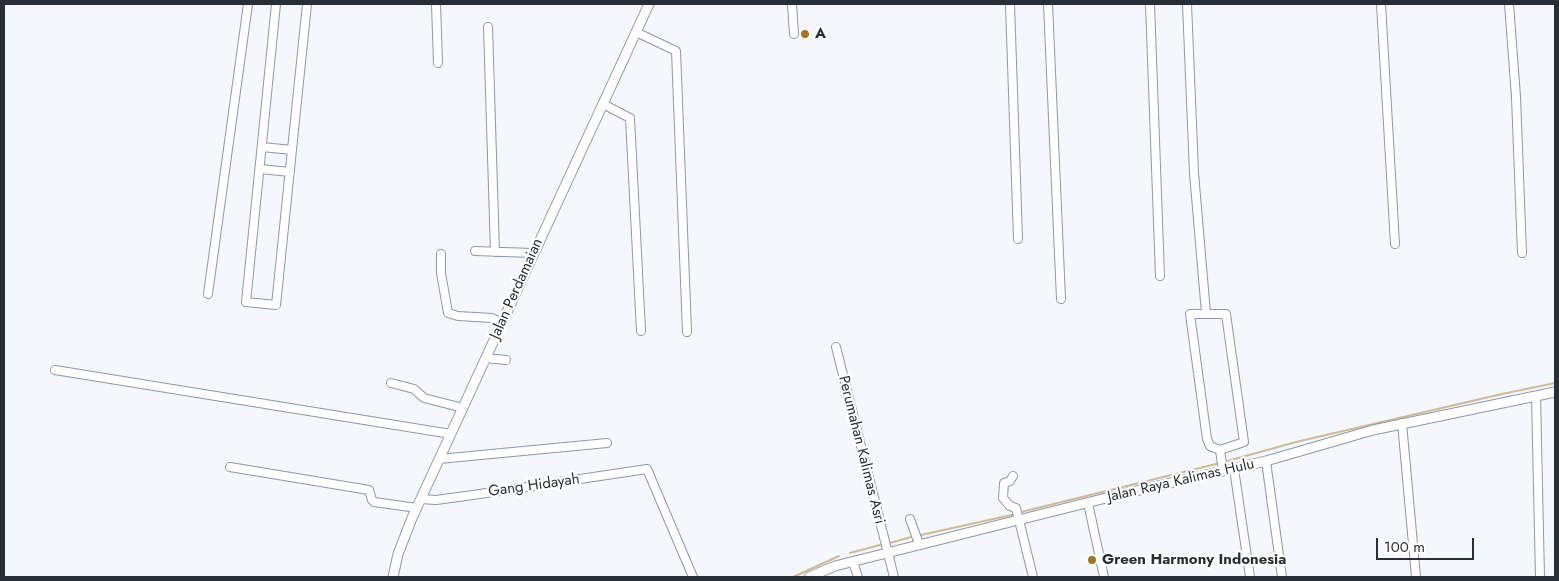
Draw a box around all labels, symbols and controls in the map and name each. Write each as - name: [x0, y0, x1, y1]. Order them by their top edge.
- place label: A: [815, 25, 826, 43]
- marker: A: [799, 28, 811, 40]
- street label: Jalan Perdamaian: [487, 236, 547, 342]
- street label: Perumahan Kalimas Asri: [834, 374, 888, 526]
- street label: Jalan Raya Kalimas Hulu: [1106, 455, 1256, 507]
- street label: Gang Hidayah: [487, 471, 581, 501]
- scale bar: [1379, 528, 1476, 560]
- text: 100 m: [1384, 536, 1425, 558]
- place label: Green Harmony Indonesia: [1102, 551, 1286, 569]
- marker: Green Harmony Indonesia: [1086, 554, 1098, 566]

